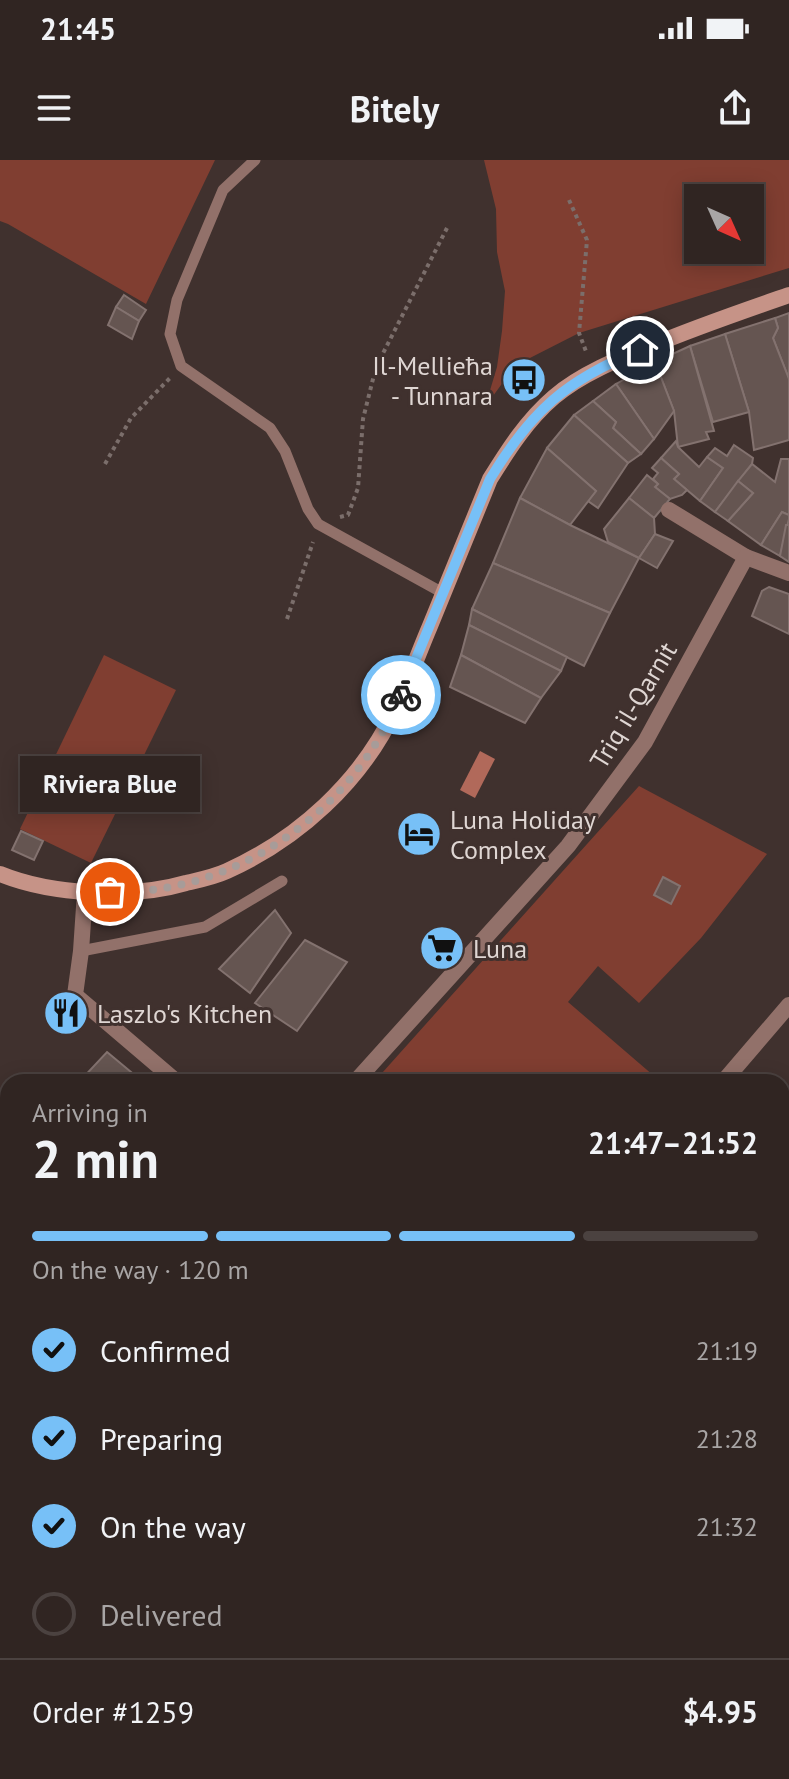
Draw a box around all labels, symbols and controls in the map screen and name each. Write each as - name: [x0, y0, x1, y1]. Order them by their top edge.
- text: 21:45: [40, 9, 116, 48]
- text: Bitely: [350, 85, 439, 132]
- icon: menu: [32, 86, 76, 130]
- icon: share: [713, 86, 757, 130]
- north arrow: [684, 184, 764, 264]
- map controls: [684, 184, 764, 264]
- pin: [606, 316, 674, 384]
- icon: home: [618, 328, 662, 372]
- place label: Il-Mellieħa - Tunnara: [372, 349, 493, 412]
- bus stop icon: Il-Mellieħa - Tunnara: [500, 356, 548, 404]
- street label: Triq il-Qarnit: [582, 636, 684, 774]
- courier: [361, 655, 441, 735]
- icon: bike: [379, 673, 423, 717]
- callout: Riviera Blue: [20, 756, 200, 812]
- text: Riviera Blue: [43, 767, 177, 800]
- place label: Luna Holiday Complex: [450, 803, 596, 866]
- hotel icon: Luna Holiday Complex: [395, 810, 443, 858]
- pin: [76, 858, 144, 926]
- icon: bag: [88, 870, 132, 914]
- supermarket icon: Luna: [418, 924, 466, 972]
- place label: Luna: [473, 932, 527, 965]
- restaurant icon: Laszlo's Kitchen: [42, 989, 90, 1037]
- place label: Laszlo's Kitchen: [97, 997, 272, 1030]
- text: Arriving in: [32, 1096, 148, 1129]
- text: 21:47–21:52: [588, 1123, 758, 1162]
- text: 2 min: [32, 1125, 159, 1192]
- text: On the way · 120 m: [32, 1253, 249, 1286]
- icon: check: [32, 1328, 76, 1372]
- text: Confirmed: [100, 1331, 231, 1370]
- text: 21:19: [696, 1334, 758, 1367]
- icon: check: [32, 1416, 76, 1460]
- text: Preparing: [100, 1419, 223, 1458]
- text: 21:28: [696, 1422, 758, 1455]
- icon: check: [32, 1504, 76, 1548]
- text: On the way: [100, 1507, 246, 1546]
- text: 21:32: [696, 1510, 758, 1543]
- text: Delivered: [100, 1595, 223, 1634]
- text: Order #1259: [32, 1692, 194, 1731]
- text: $4.95: [683, 1692, 758, 1731]

